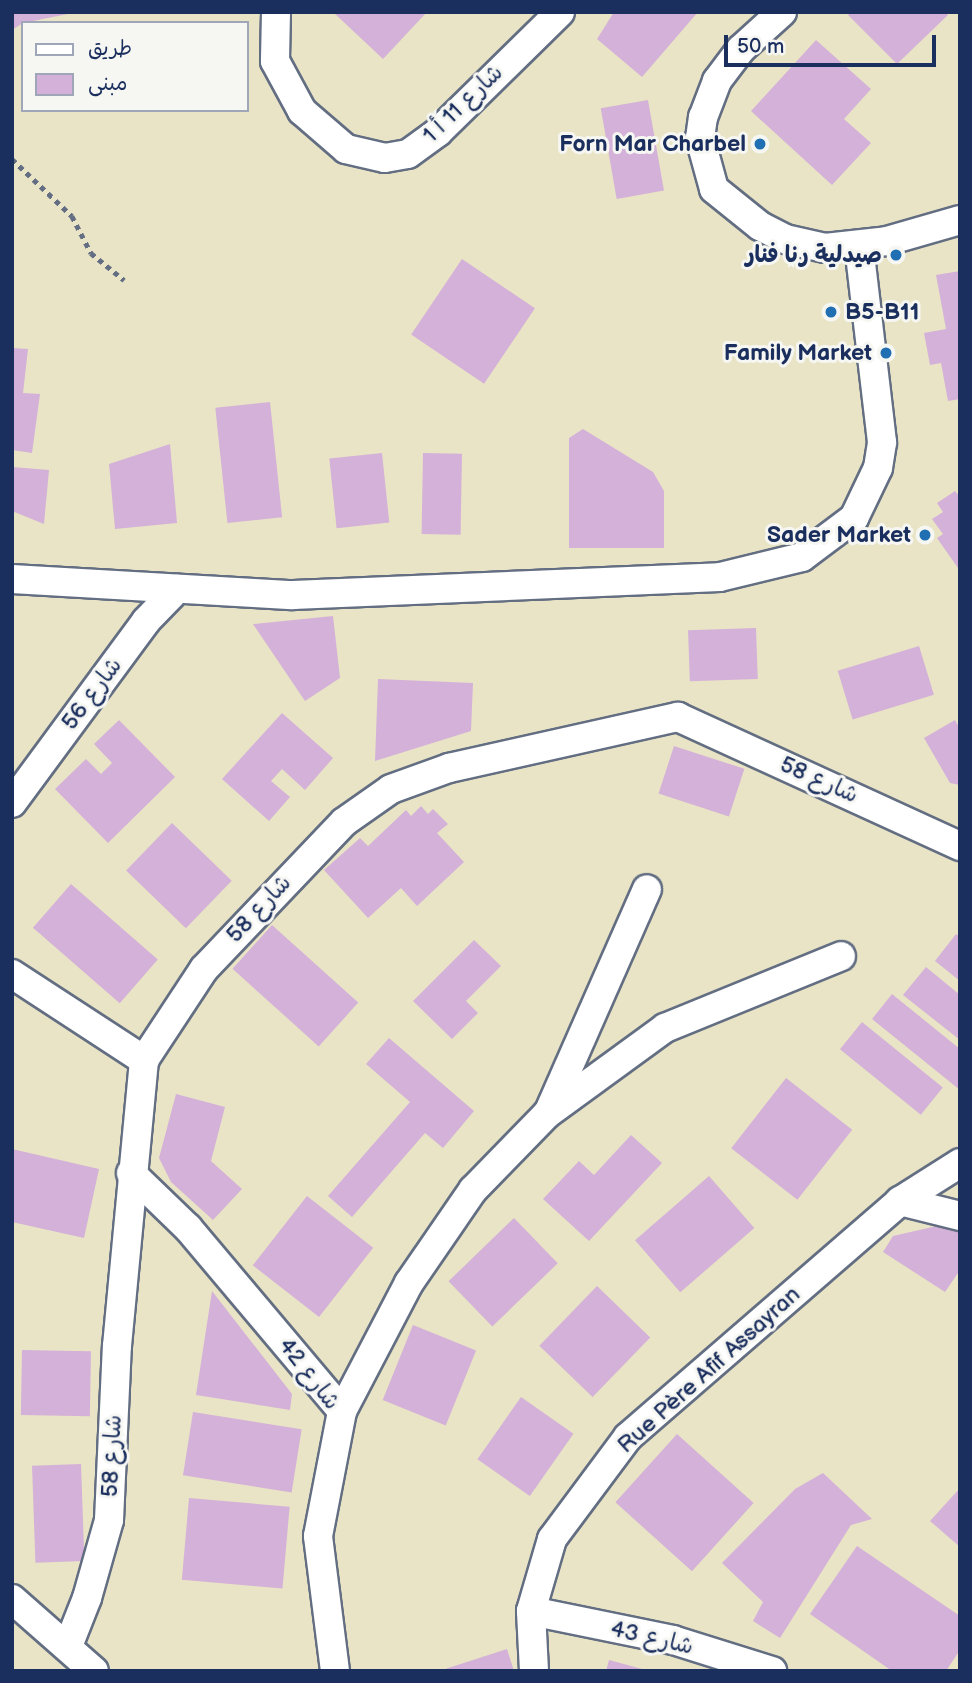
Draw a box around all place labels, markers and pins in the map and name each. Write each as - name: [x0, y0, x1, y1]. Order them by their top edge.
- place label: Forn Mar Charbel: [559, 130, 746, 158]
- marker: Forn Mar Charbel: [752, 136, 768, 152]
- place label: صيدلية رنا فنار: [746, 241, 882, 269]
- marker: صيدلية رنا فنار: [888, 247, 904, 263]
- place label: B5-B11: [845, 298, 919, 326]
- marker: B5-B11: [823, 304, 839, 320]
- place label: Family Market: [723, 339, 872, 367]
- marker: Family Market: [878, 345, 894, 361]
- place label: Sader Market: [767, 521, 911, 549]
- marker: Sader Market: [917, 527, 933, 543]

